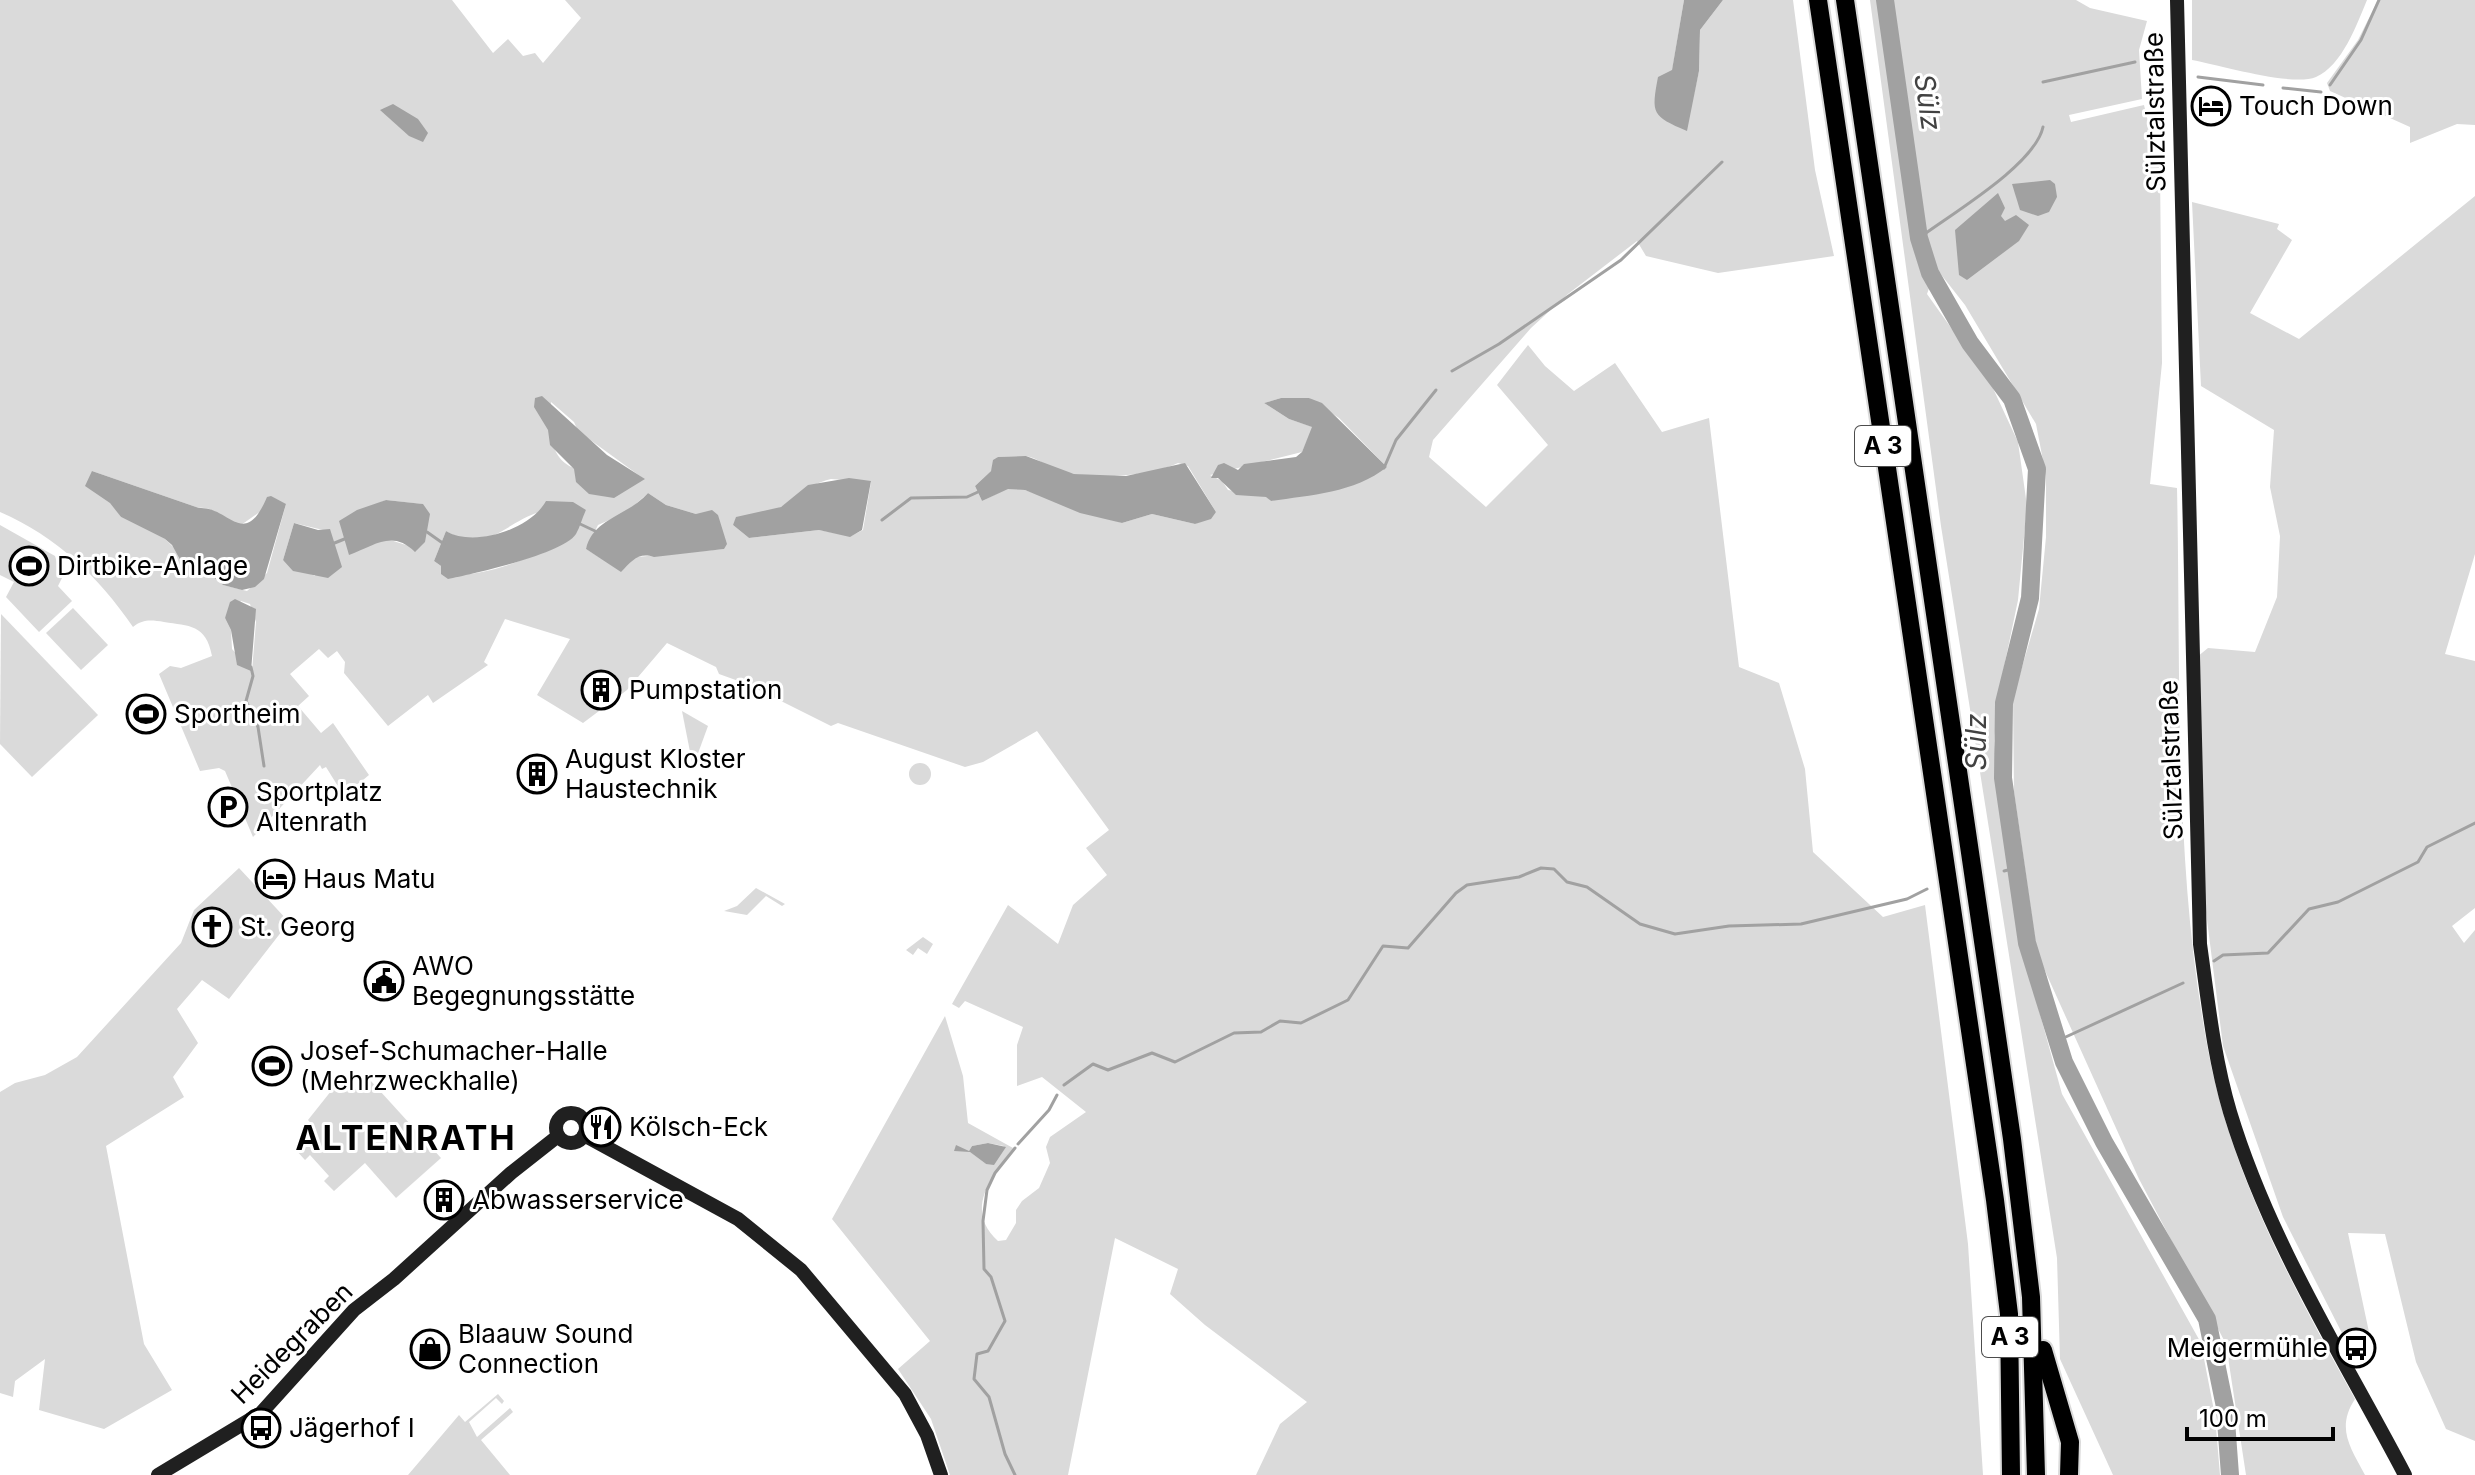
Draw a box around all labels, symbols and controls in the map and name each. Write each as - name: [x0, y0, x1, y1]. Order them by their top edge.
- street label: Sülztalstraße: [2138, 32, 2171, 192]
- water label: Sülz: [1907, 72, 1949, 132]
- hotel icon: Touch Down: [2190, 85, 2232, 127]
- place label: Touch Down: [2239, 90, 2393, 121]
- road number: A 3: [1855, 426, 1911, 466]
- sports icon: Dirtbike-Anlage: [8, 545, 50, 587]
- place label: Dirtbike-Anlage: [57, 550, 248, 581]
- building icon: Pumpstation: [580, 669, 622, 711]
- place label: Pumpstation: [629, 674, 782, 705]
- street label: Sülztalstraße: [2152, 680, 2189, 841]
- sports icon: Sportheim: [125, 693, 167, 735]
- place label: Sportheim: [174, 698, 301, 729]
- water label: Sülz: [1959, 714, 1993, 770]
- place label: August Kloster Haustechnik: [565, 743, 746, 804]
- building icon: August Kloster Haustechnik: [516, 753, 558, 795]
- place label: Sportplatz Altenrath: [256, 776, 383, 837]
- parking icon: Sportplatz Altenrath: [207, 786, 249, 828]
- hotel icon: Haus Matu: [254, 858, 296, 900]
- place label: Haus Matu: [303, 863, 435, 894]
- church icon: St. Georg: [191, 906, 233, 948]
- place label: St. Georg: [240, 911, 355, 942]
- place label: AWO Begegnungsstätte: [412, 950, 635, 1011]
- public building icon: AWO Begegnungsstätte: [363, 960, 405, 1002]
- place label: Josef-Schumacher-Halle (Mehrzweckhalle): [300, 1035, 608, 1096]
- sports icon: Josef-Schumacher-Halle (Mehrzweckhalle): [251, 1045, 293, 1087]
- restaurant icon: Kölsch-Eck: [580, 1106, 622, 1148]
- place label: Kölsch-Eck: [629, 1111, 768, 1142]
- district label: ALTENRATH: [295, 1117, 517, 1158]
- building icon: Abwasserservice: [423, 1179, 465, 1221]
- place label: Abwasserservice: [472, 1184, 684, 1215]
- street label: Heidegraben: [225, 1276, 359, 1410]
- road number: A 3: [1982, 1317, 2038, 1357]
- place label: Blaauw Sound Connection: [458, 1318, 633, 1379]
- bus stop icon: Meigermühle: [2335, 1327, 2377, 1369]
- shop icon: Blaauw Sound Connection: [409, 1328, 451, 1370]
- place label: Meigermühle: [2167, 1332, 2328, 1363]
- scale bar: [2187, 1391, 2333, 1441]
- text: 100 m: [2199, 1404, 2267, 1433]
- bus stop icon: Jägerhof I: [240, 1407, 282, 1449]
- place label: Jägerhof I: [289, 1412, 415, 1443]

